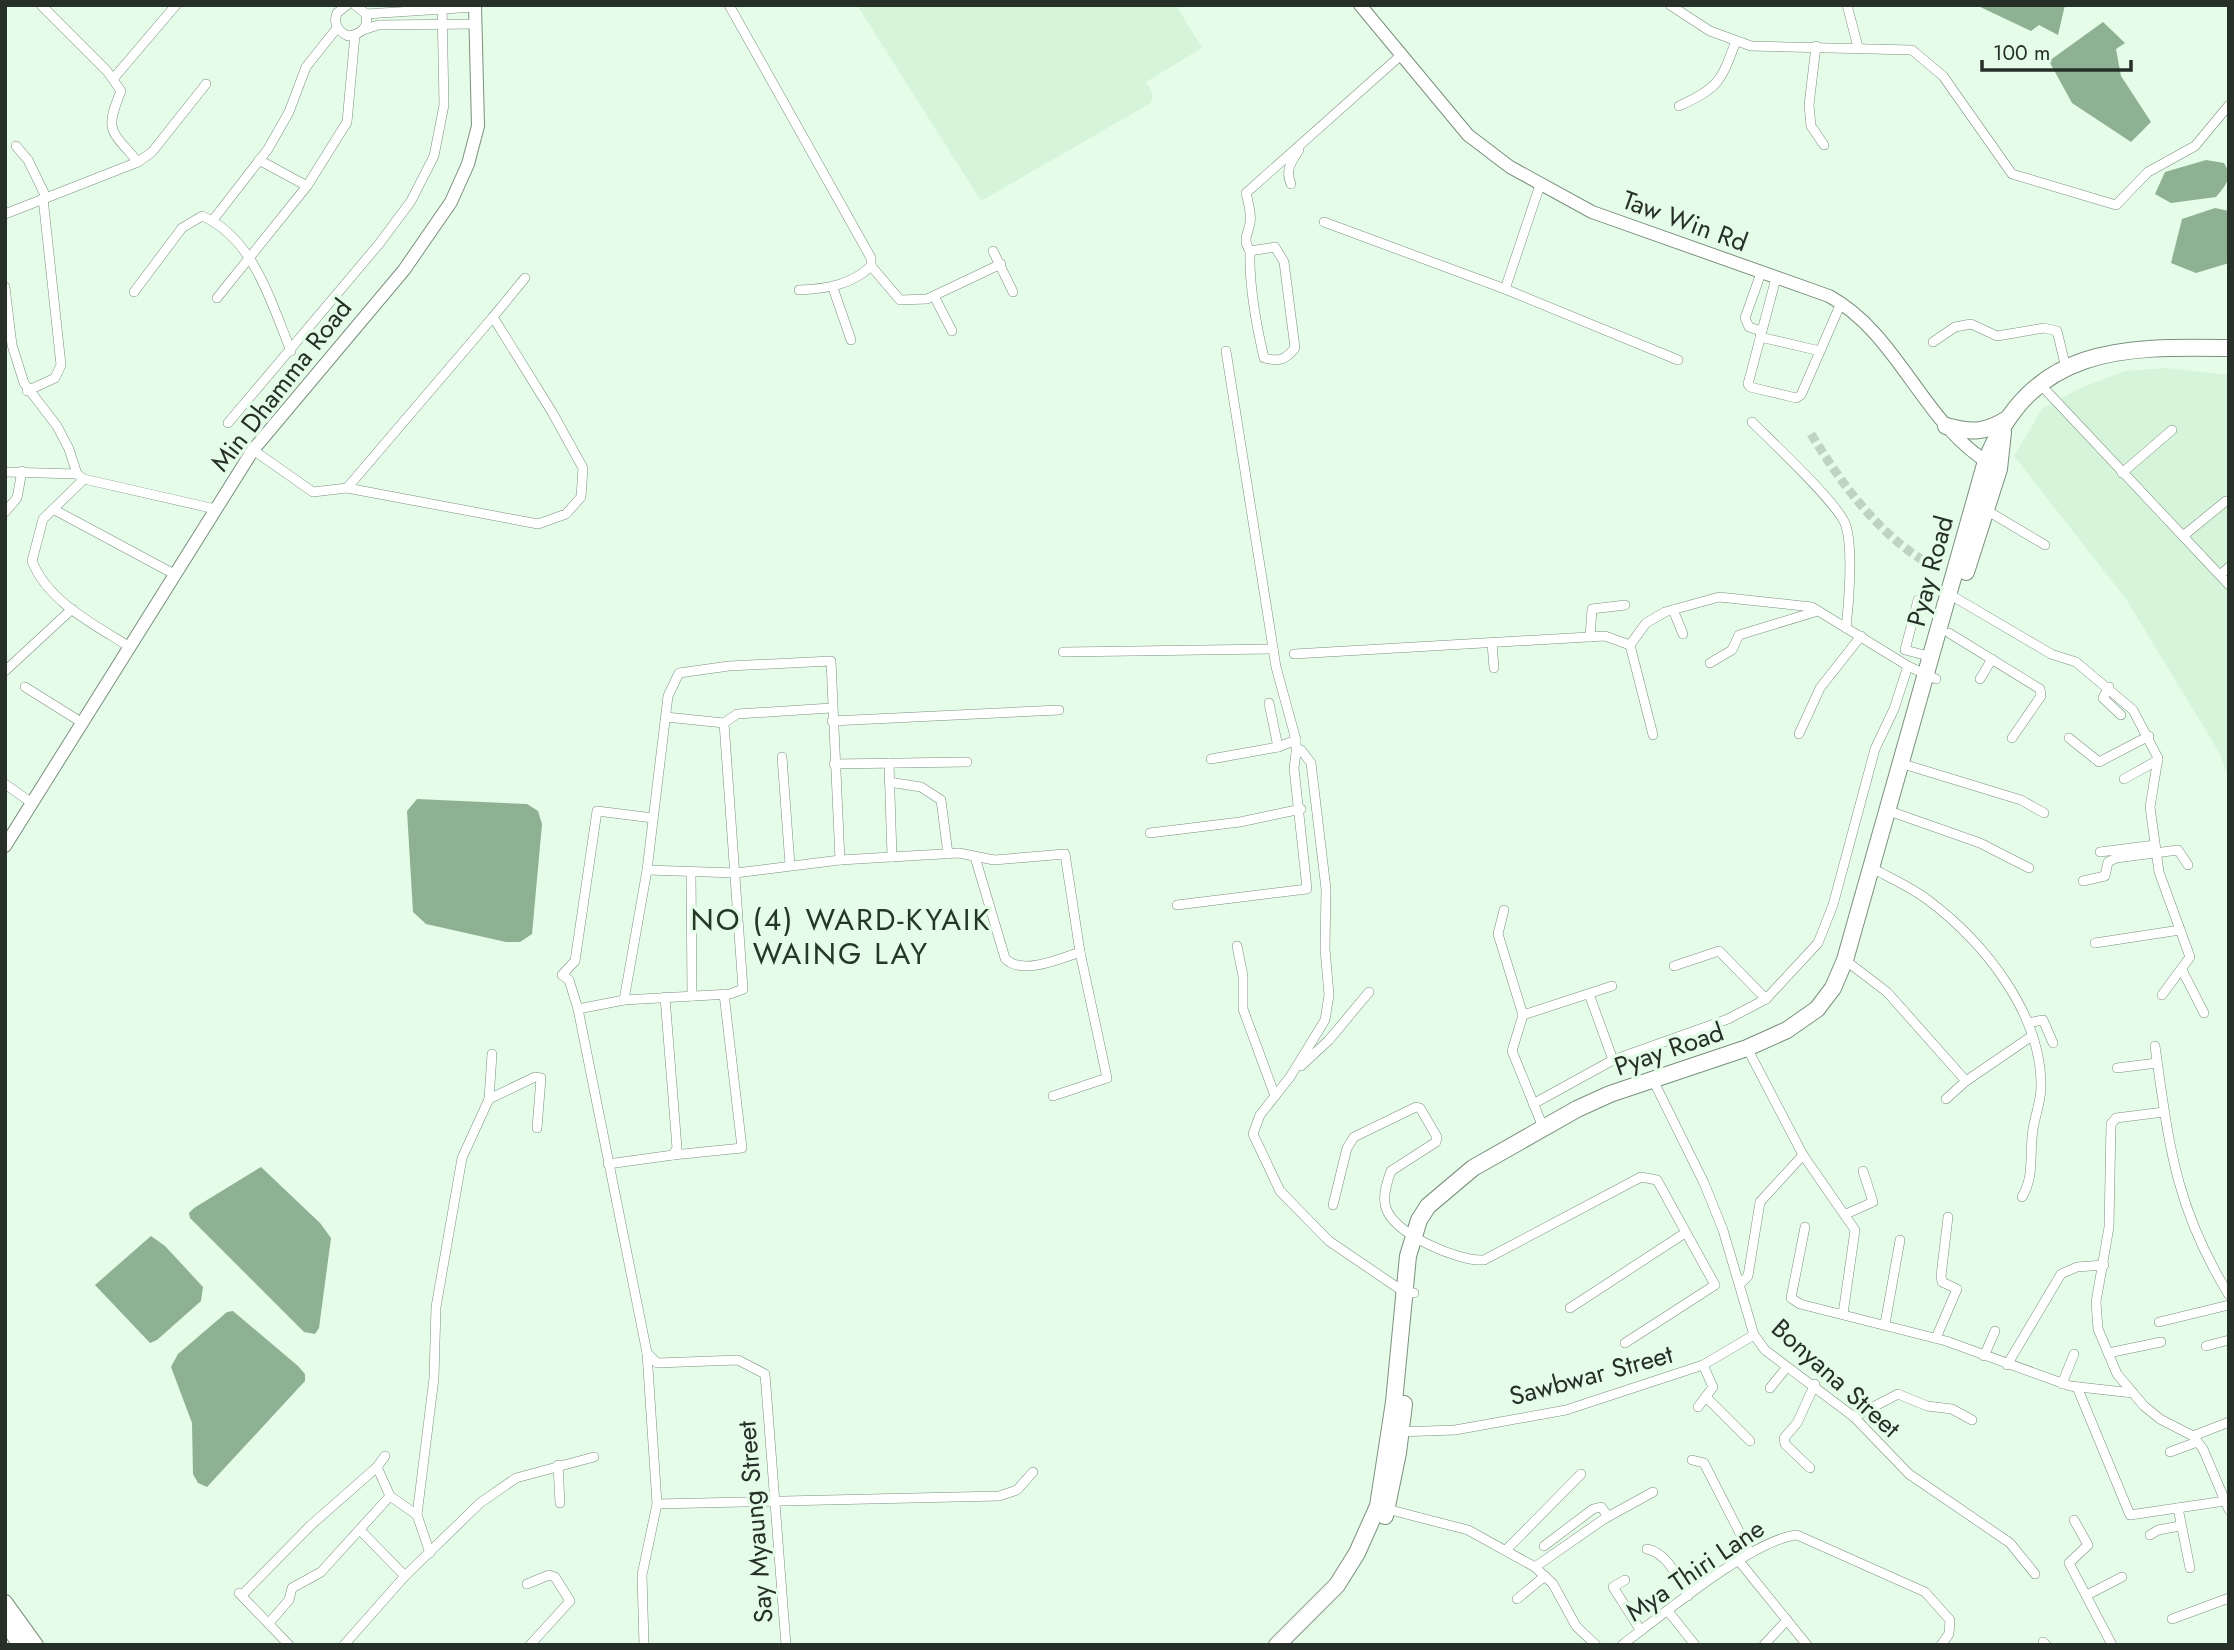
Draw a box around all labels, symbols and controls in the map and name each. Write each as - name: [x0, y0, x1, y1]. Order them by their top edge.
- scale bar: [1982, 28, 2131, 72]
- text: 100 m: [1993, 38, 2050, 68]
- street label: Taw Win Rd: [1617, 181, 1753, 261]
- street label: Min Dhamma Road: [201, 291, 361, 479]
- street label: Pyay Road: [1897, 511, 1963, 631]
- district label: NO (4) WARD-KYAIK WAING LAY: [691, 898, 991, 975]
- street label: Pyay Road: [1609, 1013, 1729, 1085]
- street label: Bonyana Street: [1763, 1310, 1910, 1447]
- street label: Sawbwar Street: [1505, 1335, 1678, 1415]
- street label: Say Myaung Street: [727, 1419, 783, 1625]
- street label: Mya Thiri Lane: [1618, 1510, 1772, 1630]

